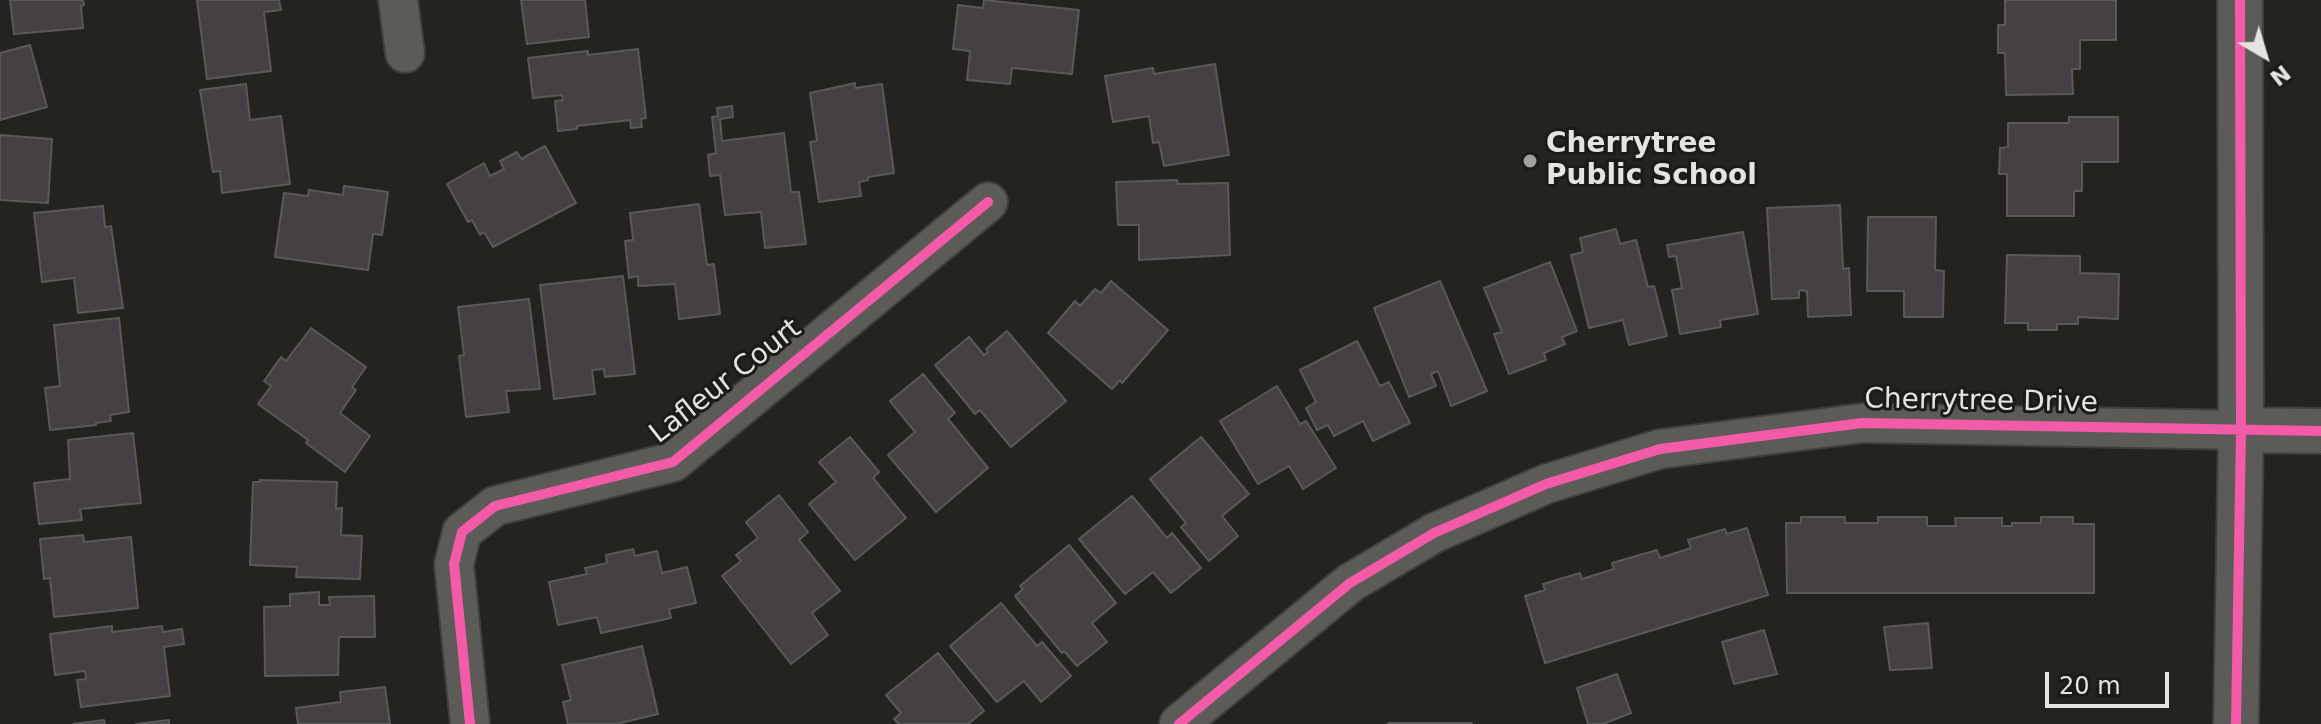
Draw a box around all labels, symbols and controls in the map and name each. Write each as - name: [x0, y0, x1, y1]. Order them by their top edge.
- north arrow: [2225, 16, 2305, 96]
- text: N: [2265, 60, 2295, 91]
- place label: Cherrytree Public School: [1546, 128, 1757, 194]
- marker: Cherrytree Public School: [1521, 152, 1539, 170]
- street label: Lafleur Court: [644, 313, 808, 451]
- street label: Cherrytree Drive: [1864, 383, 2098, 421]
- scale bar: [2049, 656, 2173, 706]
- text: 20 m: [2059, 672, 2121, 700]

